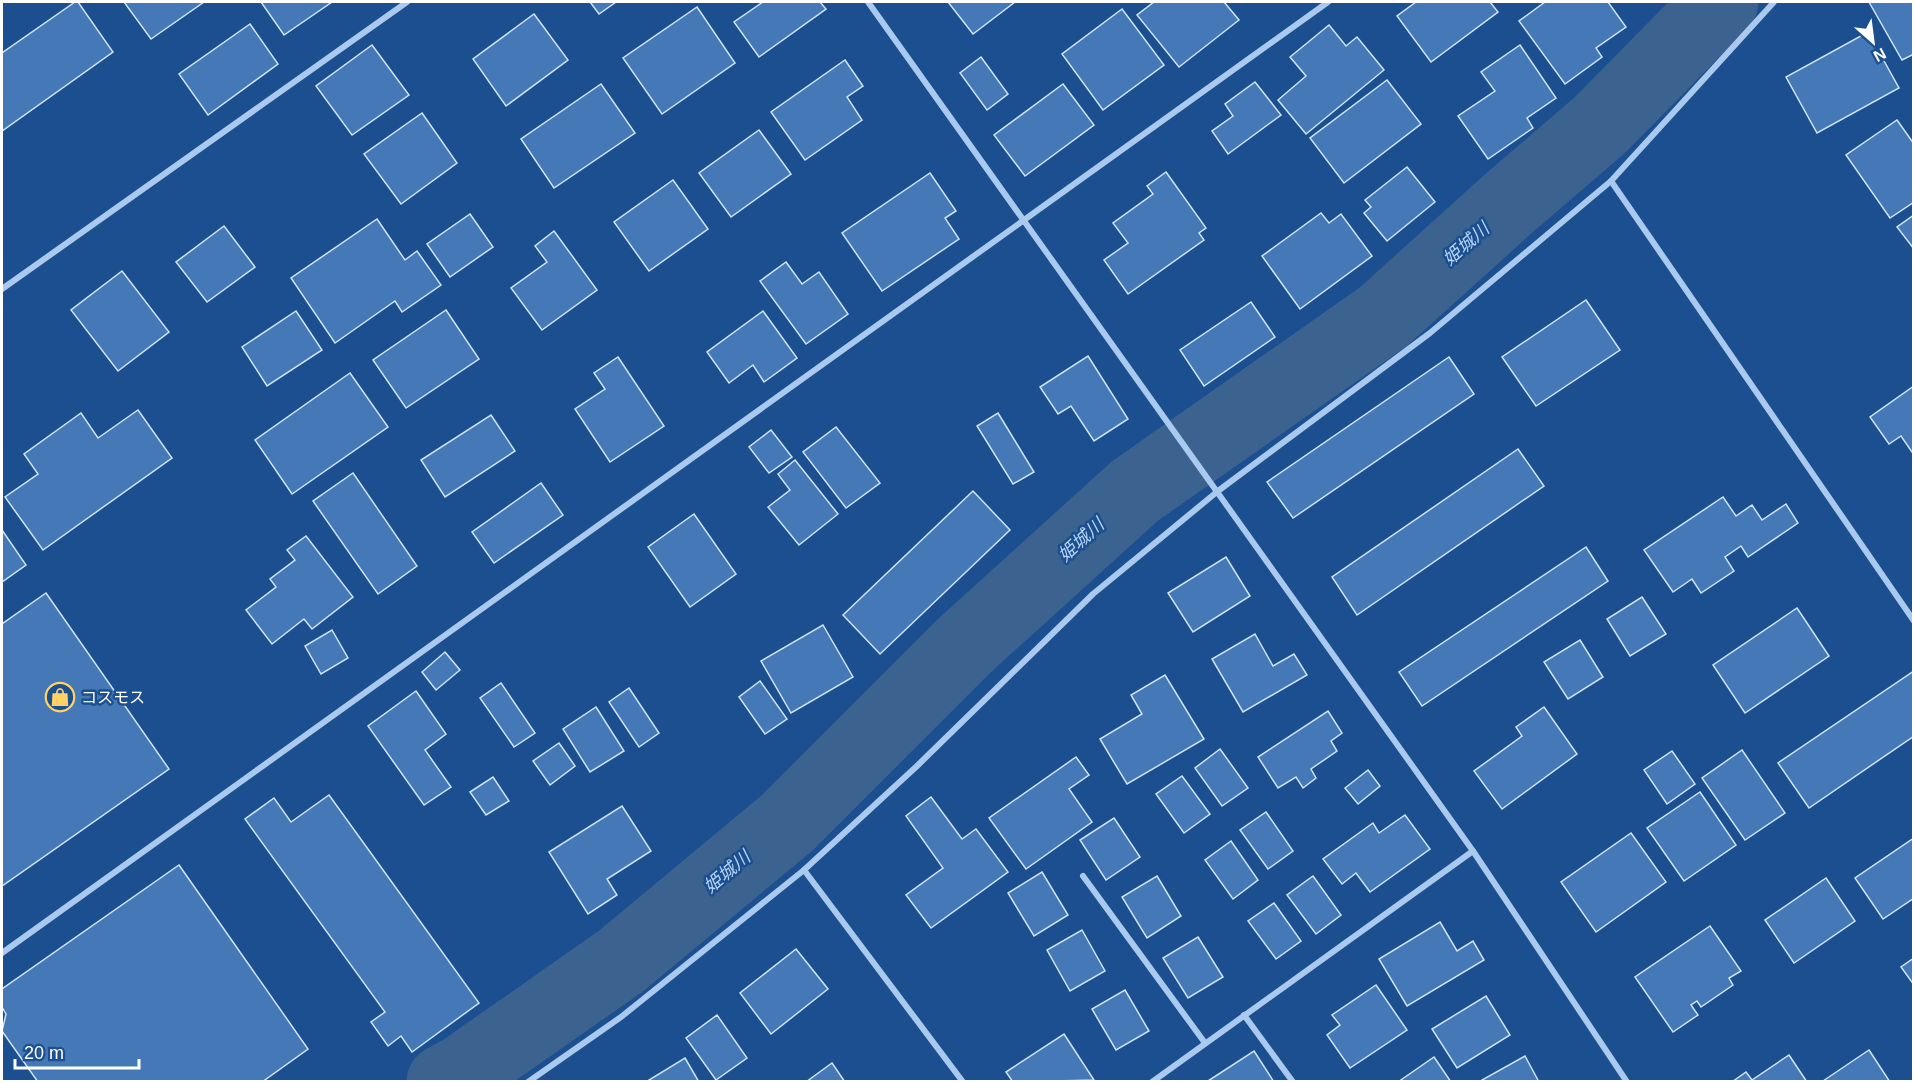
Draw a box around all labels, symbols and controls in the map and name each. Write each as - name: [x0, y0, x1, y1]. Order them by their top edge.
- north arrow: [1843, 12, 1903, 72]
- text: N: [1871, 45, 1889, 65]
- water label: 姫城川: [1439, 217, 1494, 269]
- water label: 姫城川: [1054, 513, 1109, 565]
- shop icon: コスモス: [44, 681, 76, 713]
- place label: コスモス: [81, 689, 145, 706]
- water label: 姫城川: [700, 846, 756, 897]
- scale bar: [15, 1032, 140, 1070]
- text: 20 m: [24, 1043, 64, 1063]

